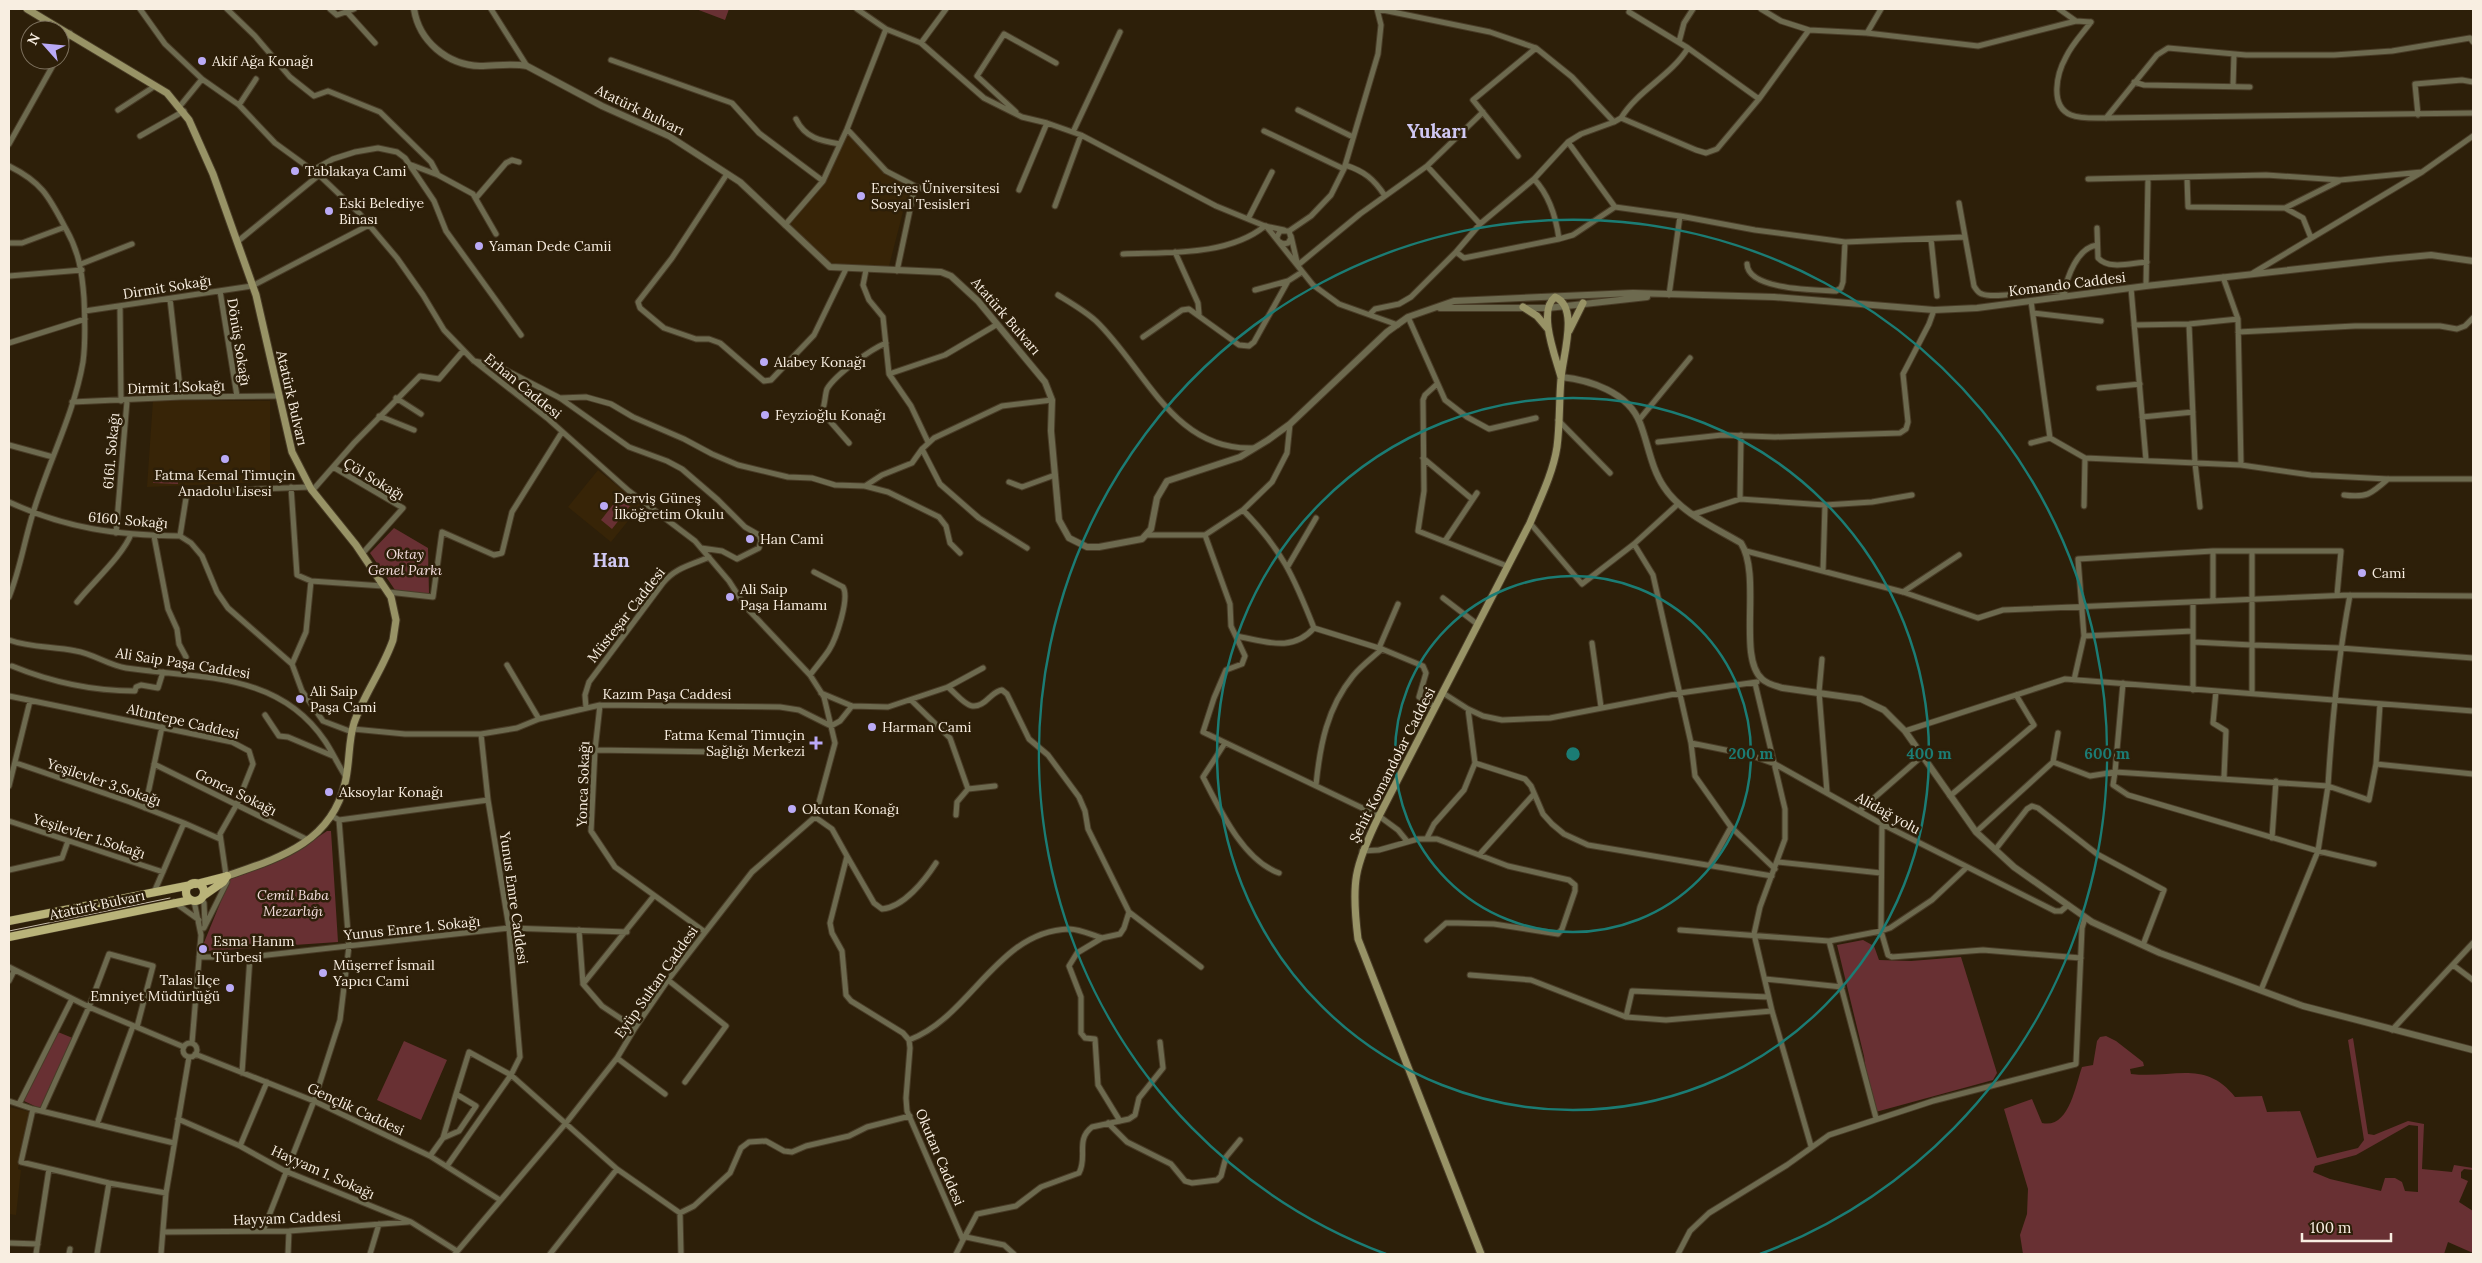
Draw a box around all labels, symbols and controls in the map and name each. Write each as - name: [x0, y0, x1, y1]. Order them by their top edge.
- north arrow: [20, 20, 70, 70]
- text: N: [23, 30, 44, 48]
- place label: Akif Ağa Konağı: [211, 52, 313, 70]
- marker: Akif Ağa Konağı: [196, 55, 208, 67]
- street label: Atatürk Bulvarı: [592, 80, 688, 139]
- district label: Yukarı: [1407, 119, 1467, 143]
- place label: Tablakaya Cami: [305, 162, 406, 180]
- marker: Tablakaya Cami: [289, 165, 301, 177]
- place label: Erciyes Üniversitesi Sosyal Tesisleri: [871, 179, 1000, 213]
- marker: Erciyes Üniversitesi Sosyal Tesisleri: [855, 190, 867, 202]
- place label: Eski Belediye Binası: [339, 194, 424, 228]
- marker: Eski Belediye Binası: [323, 205, 335, 217]
- place label: Yaman Dede Camii: [488, 237, 611, 255]
- marker: Yaman Dede Camii: [473, 240, 485, 252]
- street label: Komando Caddesi: [2007, 268, 2127, 300]
- street label: Dirmit Sokağı: [122, 271, 212, 303]
- street label: Atatürk Bulvarı: [967, 273, 1045, 359]
- street label: Dönüş Sokağı: [223, 297, 255, 387]
- street label: Atatürk Bulvarı: [272, 348, 312, 447]
- street label: Erhan Caddesi: [481, 349, 565, 423]
- place label: Alabey Konağı: [773, 353, 866, 371]
- marker: Alabey Konağı: [758, 356, 770, 368]
- street label: Dirmit 1.Sokağı: [127, 376, 225, 398]
- place label: Feyzioğlu Konağı: [775, 406, 886, 424]
- marker: Feyzioğlu Konağı: [759, 409, 771, 421]
- street label: 6161. Sokağı: [99, 412, 123, 490]
- marker: Fatma Kemal Timuçin Anadolu Lisesi: [219, 453, 231, 465]
- street label: Çöl Sokağı: [340, 454, 408, 504]
- place label: Fatma Kemal Timuçin Anadolu Lisesi: [155, 466, 296, 500]
- place label: Derviş Güneş İlköğretim Okulu: [614, 489, 724, 523]
- marker: Derviş Güneş İlköğretim Okulu: [598, 500, 610, 512]
- street label: 6160. Sokağı: [87, 508, 169, 532]
- place label: Han Cami: [760, 530, 824, 548]
- marker: Han Cami: [744, 533, 756, 545]
- park label: Oktay Genel Parkı: [368, 545, 442, 579]
- district label: Han: [592, 548, 630, 572]
- street label: Müsteşar Caddesi: [583, 564, 669, 666]
- place label: Cami: [2372, 564, 2406, 582]
- marker: Cami: [2356, 567, 2368, 579]
- place label: Ali Saip Paşa Hamamı: [739, 580, 827, 614]
- marker: Ali Saip Paşa Hamamı: [724, 591, 736, 603]
- street label: Ali Saip Paşa Caddesi: [113, 643, 252, 683]
- place label: Ali Saip Paşa Cami: [309, 682, 377, 716]
- street label: Şehit Komandolar Caddesi: [1345, 684, 1439, 846]
- street label: Kazım Paşa Caddesi: [603, 685, 731, 703]
- marker: Ali Saip Paşa Cami: [294, 693, 306, 705]
- street label: Altıntepe Caddesi: [124, 699, 241, 743]
- place label: Harman Cami: [882, 718, 972, 736]
- marker: Harman Cami: [866, 721, 878, 733]
- place label: Fatma Kemal Timuçin Sağlığı Merkezi: [664, 726, 805, 760]
- marker: Fatma Kemal Timuçin Sağlığı Merkezi: [809, 736, 823, 750]
- street label: Yonca Sokağı: [572, 741, 593, 828]
- text: 200 m: [1729, 744, 1774, 763]
- text: 400 m: [1906, 744, 1952, 763]
- text: 600 m: [2084, 744, 2130, 763]
- centre of rings: [1564, 745, 1582, 763]
- street label: Yeşilevler 3.Sokağı: [43, 754, 164, 810]
- street label: Gonca Sokağı: [192, 764, 280, 820]
- place label: Aksoylar Konağı: [338, 783, 443, 801]
- marker: Aksoylar Konağı: [323, 786, 335, 798]
- street label: Alidağ yolu: [1852, 787, 1923, 838]
- place label: Okutan Konağı: [802, 800, 899, 818]
- marker: Okutan Konağı: [786, 803, 798, 815]
- street label: Yeşilevler 1.Sokağı: [30, 809, 148, 863]
- street label: Yunus Emre Caddesi: [496, 830, 532, 966]
- street label: Atatürk Bulvarı: [47, 886, 146, 924]
- park label: Cemil Baba Mezarlığı: [257, 886, 329, 920]
- street label: Yunus Emre 1. Sokağı: [342, 912, 481, 944]
- street label: Eyüp Sultan Caddesi: [610, 922, 702, 1042]
- place label: Esma Hanım Türbesi: [213, 932, 295, 966]
- marker: Esma Hanım Türbesi: [197, 943, 209, 955]
- place label: Müşerref İsmail Yapıcı Cami: [332, 956, 435, 990]
- marker: Müşerref İsmail Yapıcı Cami: [317, 967, 329, 979]
- place label: Talas İlçe Emniyet Müdürlüğü: [90, 971, 220, 1005]
- marker: Talas İlçe Emniyet Müdürlüğü: [224, 982, 236, 994]
- street label: Gençlik Caddesi: [305, 1079, 407, 1139]
- street label: Okutan Caddesi: [911, 1106, 969, 1208]
- street label: Hayyam 1. Sokağı: [268, 1141, 378, 1203]
- street label: Hayyam Caddesi: [233, 1207, 341, 1229]
- scale bar: [2302, 1210, 2391, 1242]
- text: 100 m: [2310, 1218, 2351, 1237]

